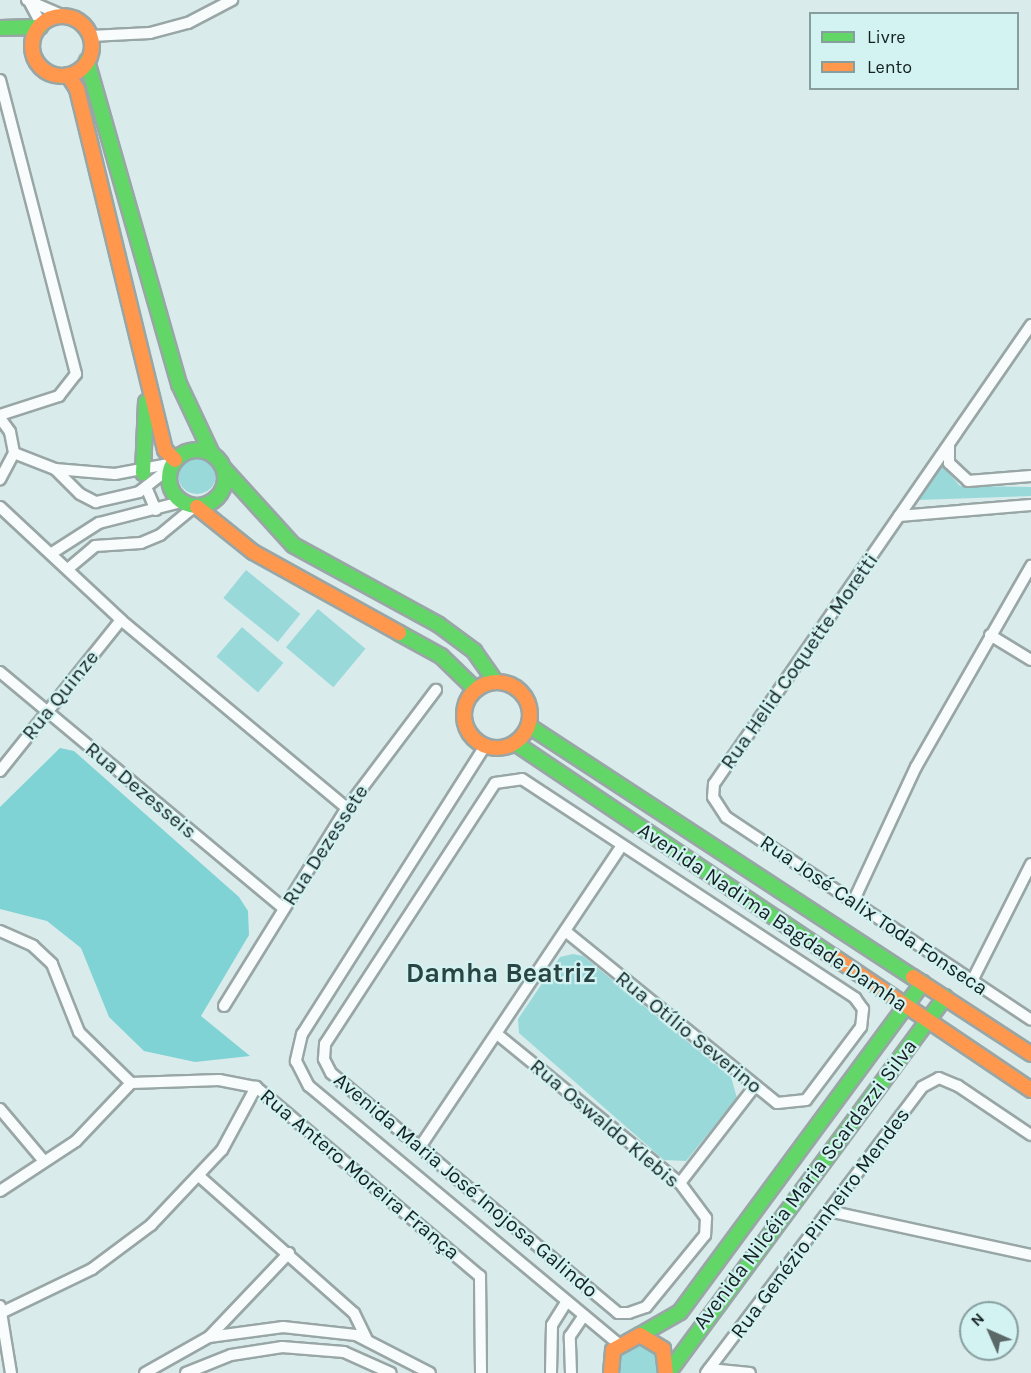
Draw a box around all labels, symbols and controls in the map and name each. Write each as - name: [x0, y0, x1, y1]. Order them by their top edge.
- legend: [809, 12, 1019, 90]
- text: Livre: [867, 26, 906, 48]
- text: Lento: [867, 56, 912, 78]
- street label: Rua Helid Coquette Moretti: [715, 548, 883, 774]
- street label: Rua Quinze: [16, 645, 104, 745]
- street label: Rua Dezesseis: [80, 736, 202, 844]
- street label: Rua Dezessete: [277, 780, 373, 910]
- street label: Avenida Nadima Bagdade Damha: [633, 817, 913, 1017]
- street label: Rua José Calix Toda Fonseca: [755, 829, 993, 1001]
- district label: Damha Beatriz: [406, 958, 596, 990]
- street label: Rua Otílio Severino: [611, 965, 767, 1099]
- street label: Avenida Nilcéia Maria Scardazzi Silva: [688, 1034, 922, 1334]
- street label: Rua Oswaldo Klebis: [525, 1053, 685, 1193]
- street label: Avenida Maria José Inojosa Galindo: [329, 1067, 603, 1303]
- street label: Rua Antero Moreira França: [255, 1083, 465, 1265]
- street label: Rua Genézio Pinheiro Mendes: [725, 1103, 915, 1343]
- north arrow: [959, 1301, 1019, 1361]
- text: N: [967, 1309, 988, 1330]

